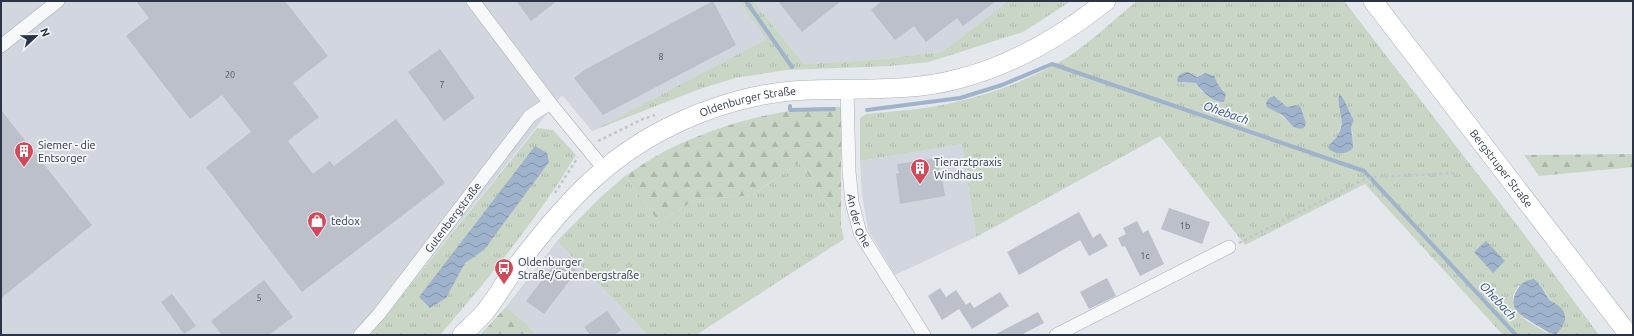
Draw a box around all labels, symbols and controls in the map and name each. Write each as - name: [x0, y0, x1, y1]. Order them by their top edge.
- north arrow: [16, 16, 56, 56]
- text: N: [38, 26, 52, 38]
- house number: 8: [658, 52, 664, 62]
- house number: 20: [225, 70, 235, 80]
- house number: 7: [439, 80, 445, 90]
- street label: Oldenburger Straße: [698, 85, 796, 119]
- water label: Ohebach: [1202, 99, 1251, 126]
- street label: Bergstruper Straße: [1468, 127, 1535, 210]
- place label: Siemer - die Entsorger: [38, 139, 96, 164]
- building icon: Siemer - die Entsorger: [13, 140, 35, 168]
- place label: Tierarztpraxis Windhaus: [934, 156, 1002, 181]
- building icon: Tierarztpraxis Windhaus: [909, 157, 931, 185]
- street label: Gutenbergstraße: [422, 180, 483, 255]
- street label: An der Ohe: [845, 193, 874, 250]
- shop icon: tedox: [306, 210, 328, 238]
- place label: tedox: [331, 215, 360, 227]
- house number: 1b: [1180, 221, 1190, 231]
- house number: 1c: [1140, 251, 1150, 261]
- place label: Oldenburger Straße/Gutenbergstraße: [518, 256, 639, 281]
- bus stop icon: Oldenburger Straße/Gutenbergstraße: [493, 257, 515, 285]
- water label: Ohebach: [1478, 279, 1519, 322]
- house number: 5: [256, 293, 262, 303]

